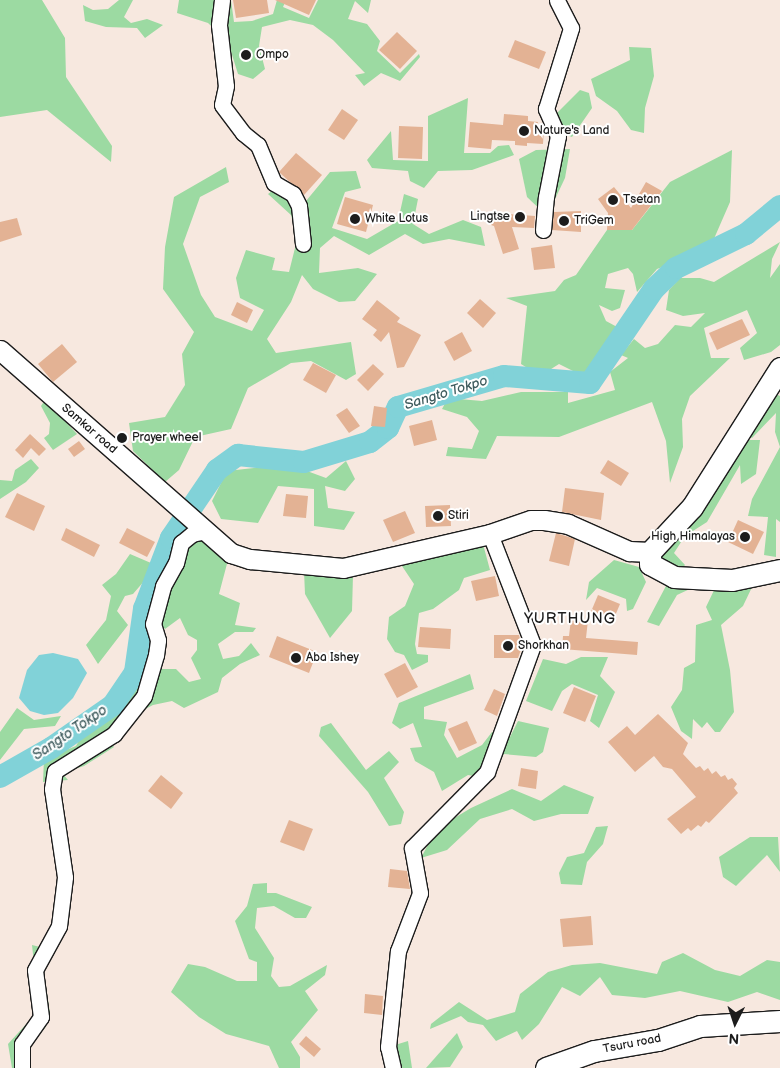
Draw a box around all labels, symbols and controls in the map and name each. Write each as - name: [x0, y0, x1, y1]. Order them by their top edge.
- place label: Ompo: [256, 48, 289, 62]
- marker: Ompo: [240, 49, 252, 61]
- place label: Nature's Land: [534, 124, 609, 138]
- marker: Nature's Land: [518, 125, 530, 137]
- place label: Tsetan: [623, 193, 660, 207]
- marker: Tsetan: [607, 194, 619, 206]
- place label: Lingtse: [470, 210, 510, 224]
- marker: Lingtse: [514, 211, 526, 223]
- place label: White Lotus: [365, 212, 428, 226]
- marker: White Lotus: [349, 213, 361, 225]
- place label: TriGem: [574, 214, 614, 228]
- marker: TriGem: [558, 215, 570, 227]
- water label: Sangto Tokpo: [402, 372, 490, 414]
- street label: Samkar road: [58, 401, 120, 457]
- place label: Prayer wheel: [132, 431, 201, 445]
- marker: Prayer wheel: [116, 432, 128, 444]
- place label: Stiri: [448, 509, 469, 523]
- marker: Stiri: [432, 510, 444, 522]
- place label: High Himalayas: [651, 530, 735, 544]
- marker: High Himalayas: [739, 531, 751, 543]
- district label: YURTHUNG: [523, 610, 617, 628]
- place label: Shorkhan: [518, 639, 569, 653]
- marker: Shorkhan: [502, 640, 514, 652]
- place label: Aba Ishey: [306, 651, 359, 665]
- marker: Aba Ishey: [290, 652, 302, 664]
- water label: Sangto Tokpo: [29, 702, 111, 764]
- north arrow: [710, 998, 760, 1048]
- text: N: [728, 1030, 740, 1047]
- street label: Tsuru road: [602, 1031, 662, 1057]

